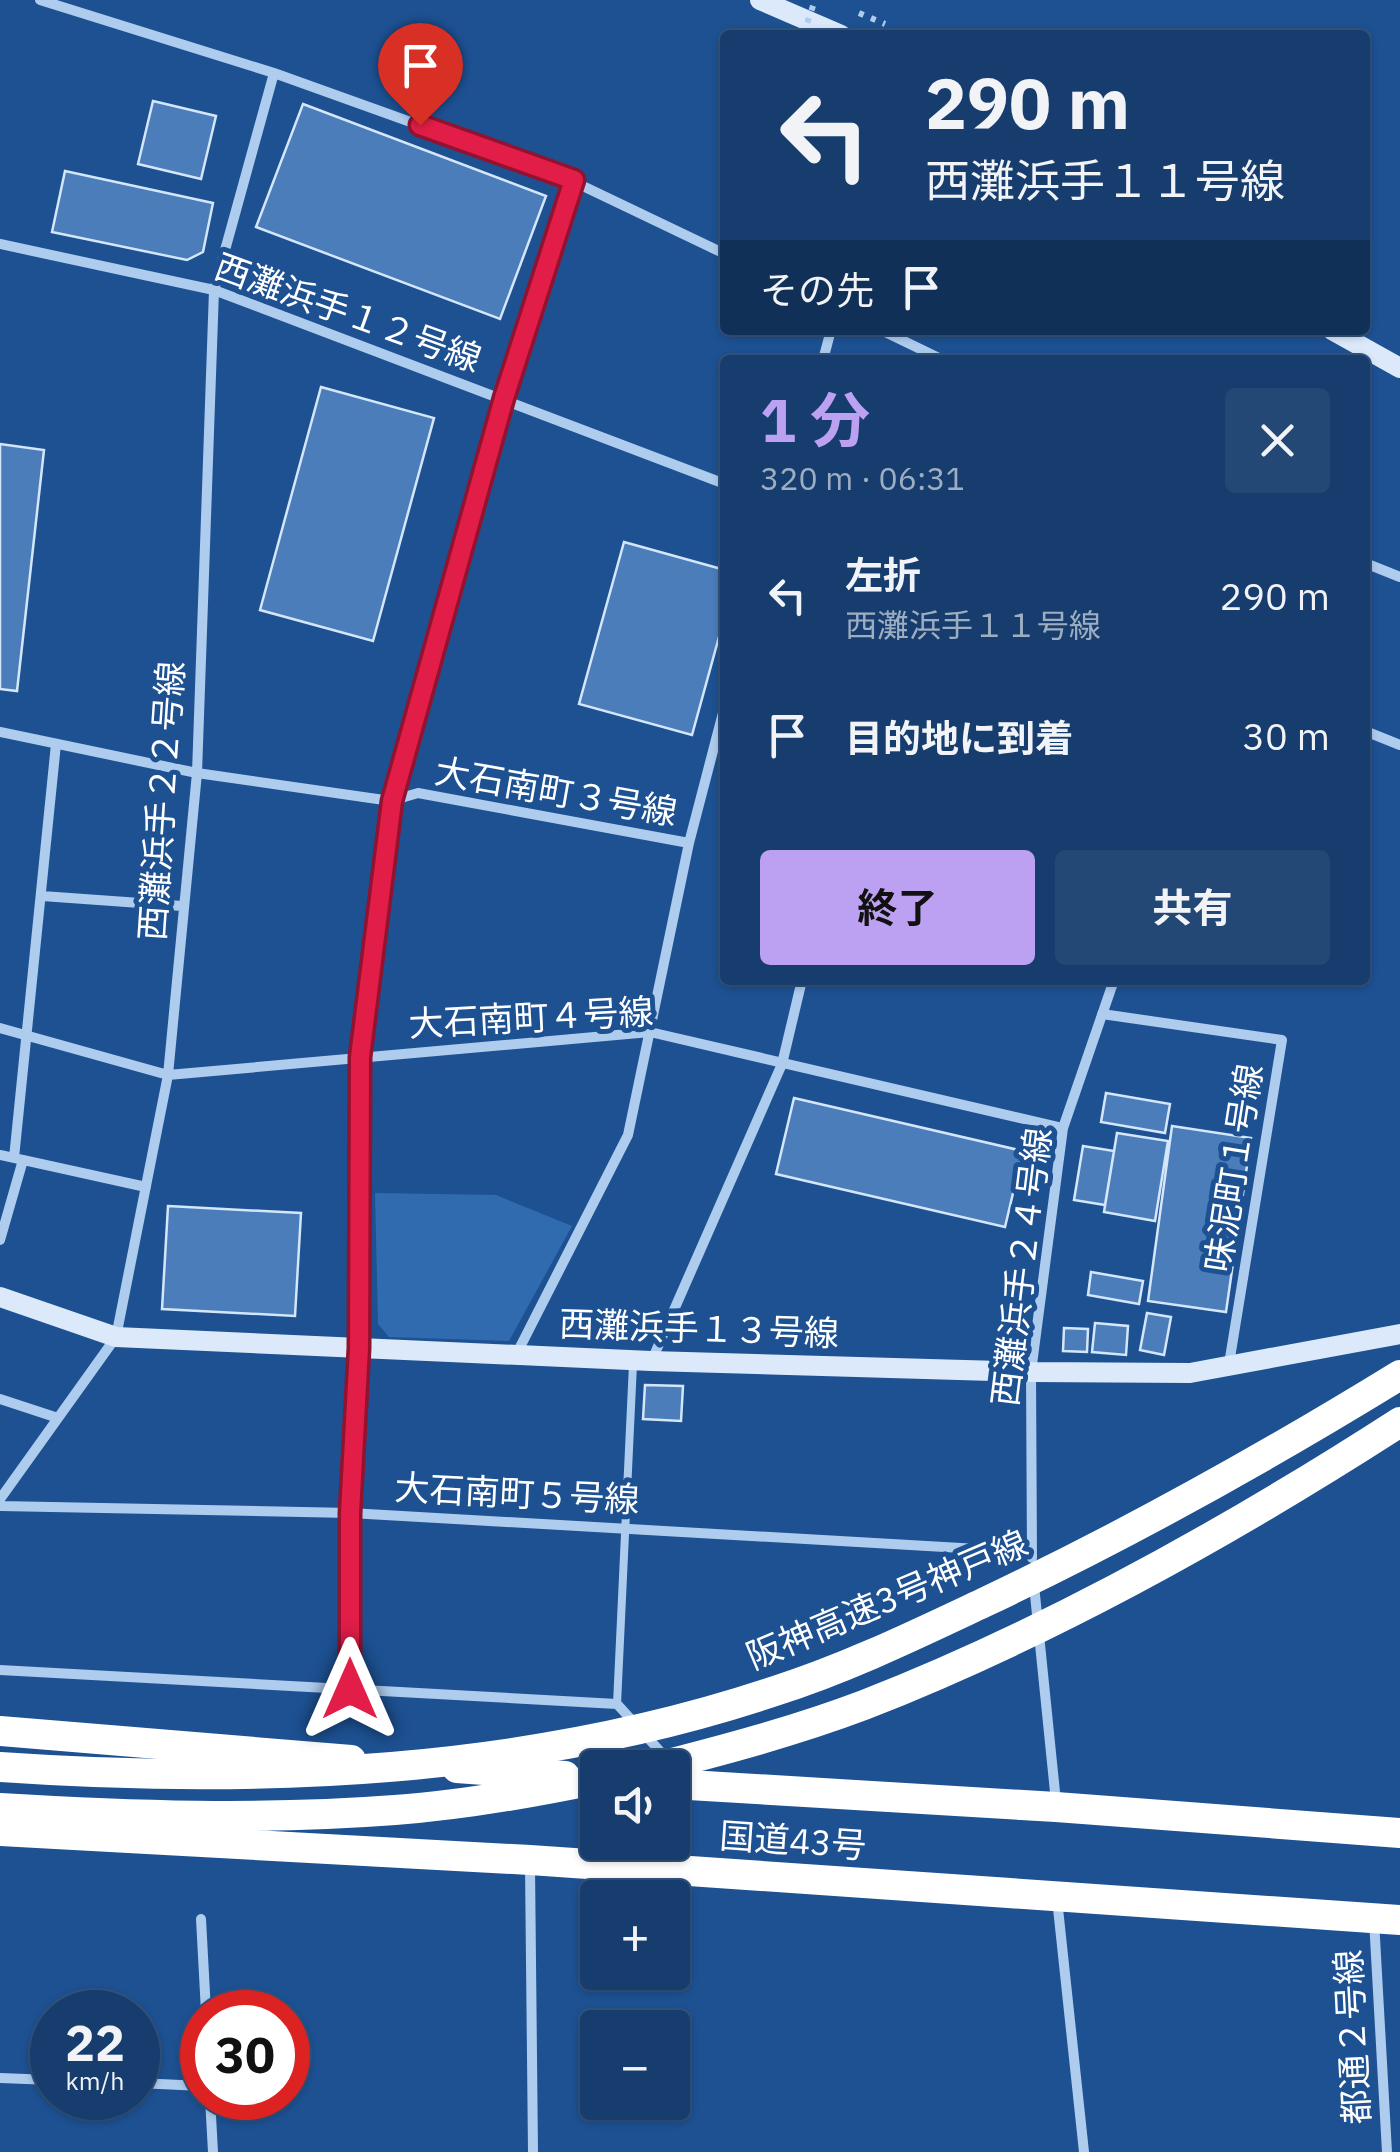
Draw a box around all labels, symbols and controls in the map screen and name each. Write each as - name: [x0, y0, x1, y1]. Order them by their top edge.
- pin: [378, 23, 463, 126]
- icon: arrive: [393, 38, 448, 93]
- text: 290 m: [925, 57, 1130, 148]
- icon: left: [760, 70, 890, 200]
- text: 西灘浜手１１号線: [925, 151, 1285, 209]
- street label: 西灘浜手１２号線: [209, 243, 488, 382]
- icon: arrive: [894, 260, 949, 315]
- text: その先: [760, 265, 874, 314]
- text: 1 分: [760, 380, 870, 459]
- button: close: [1225, 388, 1330, 493]
- text: 320 m · 06:31: [760, 457, 965, 499]
- text: 左折: [845, 550, 921, 599]
- icon: left: [760, 568, 815, 623]
- text: 290 m: [1219, 571, 1330, 620]
- text: 西灘浜手１１号線: [845, 604, 1101, 646]
- street label: 西灘浜手２２号線: [128, 660, 194, 942]
- icon: arrive: [760, 708, 815, 763]
- text: 30 m: [1242, 711, 1330, 760]
- text: 目的地に到着: [845, 713, 1073, 762]
- street label: 大石南町３号線: [432, 747, 681, 835]
- button: 終了: [760, 850, 1035, 965]
- button: 共有: [1055, 850, 1330, 965]
- street label: 大石南町４号線: [407, 988, 654, 1046]
- street label: 味泥町１号線: [1194, 1061, 1272, 1275]
- street label: 西灘浜手２４号線: [981, 1125, 1061, 1409]
- street label: 西灘浜手１３号線: [558, 1300, 840, 1356]
- street label: 大石南町５号線: [394, 1464, 641, 1522]
- street label: 阪神高速3号神戸線: [739, 1519, 1034, 1679]
- position arrow: [298, 1637, 402, 1741]
- map controls: [580, 1750, 690, 2120]
- button: sound: [580, 1750, 690, 1860]
- street label: 国道43号: [718, 1812, 868, 1868]
- button: +: [580, 1880, 690, 1990]
- street label: 都通２号線: [1324, 1948, 1380, 2126]
- speed limit sign: 30: [180, 1990, 310, 2120]
- text: 22: [65, 2010, 125, 2075]
- button: −: [580, 2010, 690, 2120]
- text: km/h: [66, 2064, 124, 2097]

